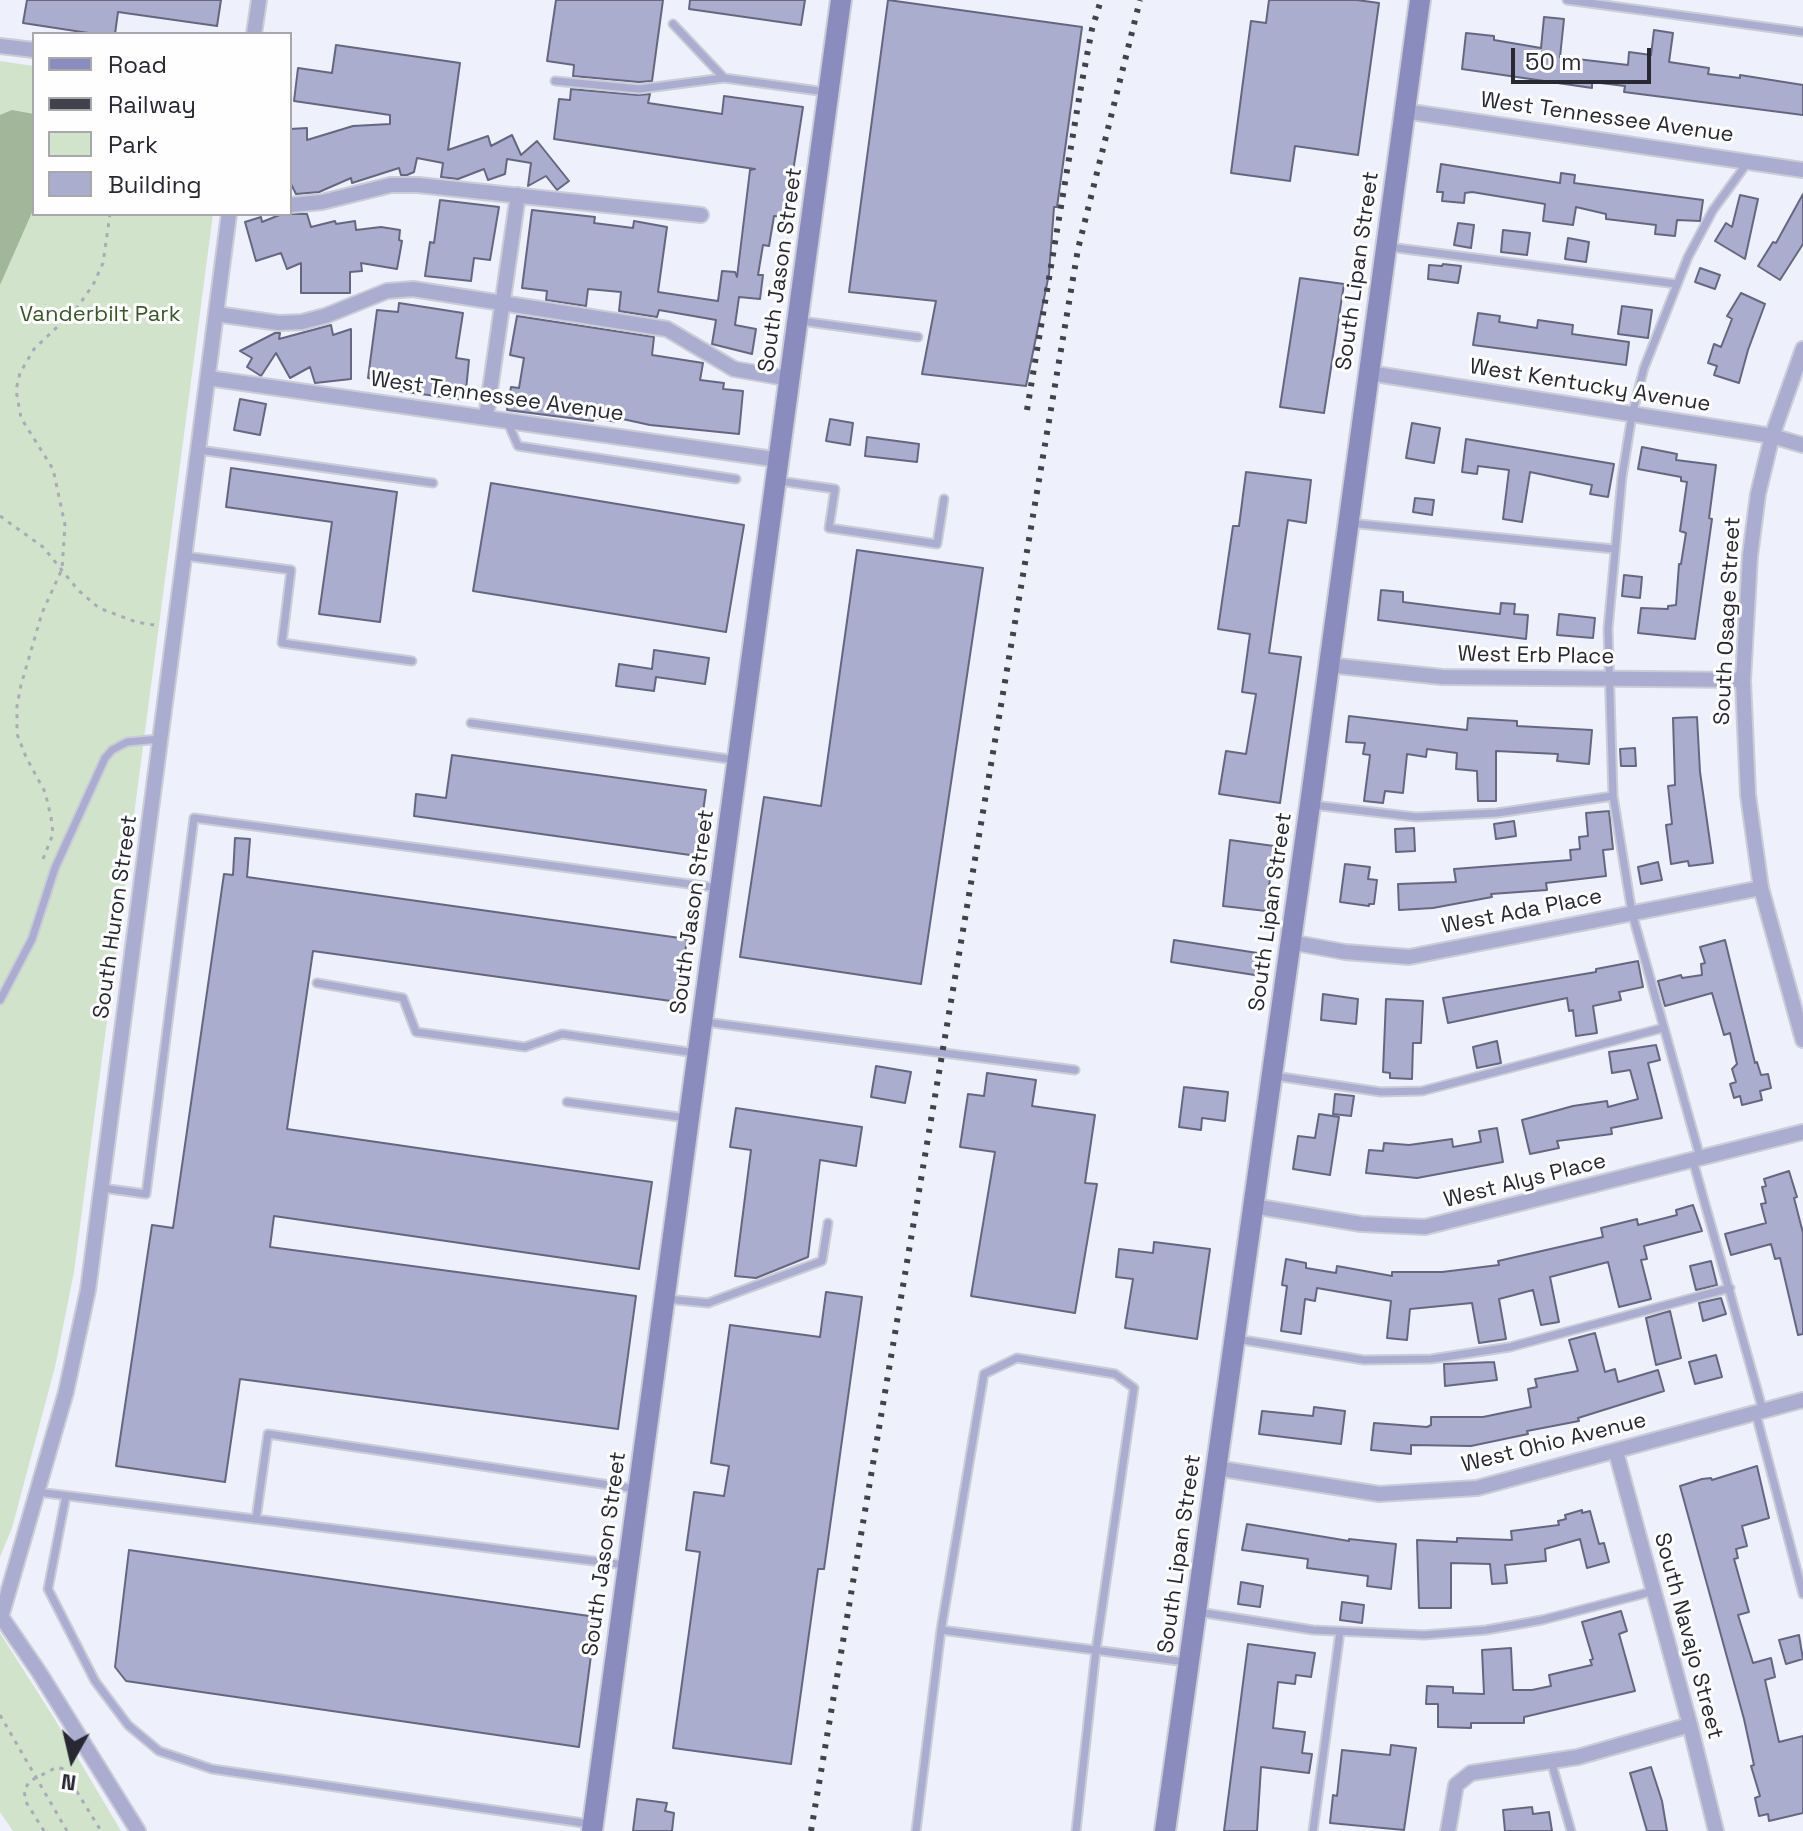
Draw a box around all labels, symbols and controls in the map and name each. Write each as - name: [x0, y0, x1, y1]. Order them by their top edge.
- legend: [32, 32, 292, 216]
- scale bar: [1515, 32, 1655, 82]
- text: 50 m: [1525, 46, 1582, 77]
- text: Road: [108, 49, 167, 80]
- street label: West Tennessee Avenue: [1479, 87, 1735, 149]
- text: Railway: [108, 89, 196, 120]
- text: Park: [108, 129, 158, 160]
- street label: South Jason Street: [754, 166, 808, 374]
- text: Building: [108, 169, 202, 200]
- street label: South Lipan Street: [1331, 170, 1385, 372]
- park label: Vanderbilt Park: [20, 302, 180, 328]
- street label: West Kentucky Avenue: [1468, 354, 1712, 418]
- street label: West Tennessee Avenue: [369, 366, 625, 428]
- street label: South Osage Street: [1709, 516, 1747, 726]
- street label: West Erb Place: [1457, 641, 1615, 671]
- street label: South Jason Street: [666, 808, 720, 1016]
- street label: South Lipan Street: [1244, 811, 1298, 1013]
- street label: South Huron Street: [89, 813, 143, 1021]
- street label: West Ada Place: [1440, 884, 1604, 940]
- street label: West Alys Place: [1441, 1148, 1609, 1214]
- street label: West Ohio Avenue: [1459, 1407, 1649, 1479]
- street label: South Jason Street: [578, 1450, 632, 1658]
- street label: South Lipan Street: [1153, 1453, 1207, 1655]
- street label: South Navajo Street: [1648, 1530, 1728, 1742]
- north arrow: [32, 1719, 112, 1799]
- text: N: [59, 1768, 78, 1798]

